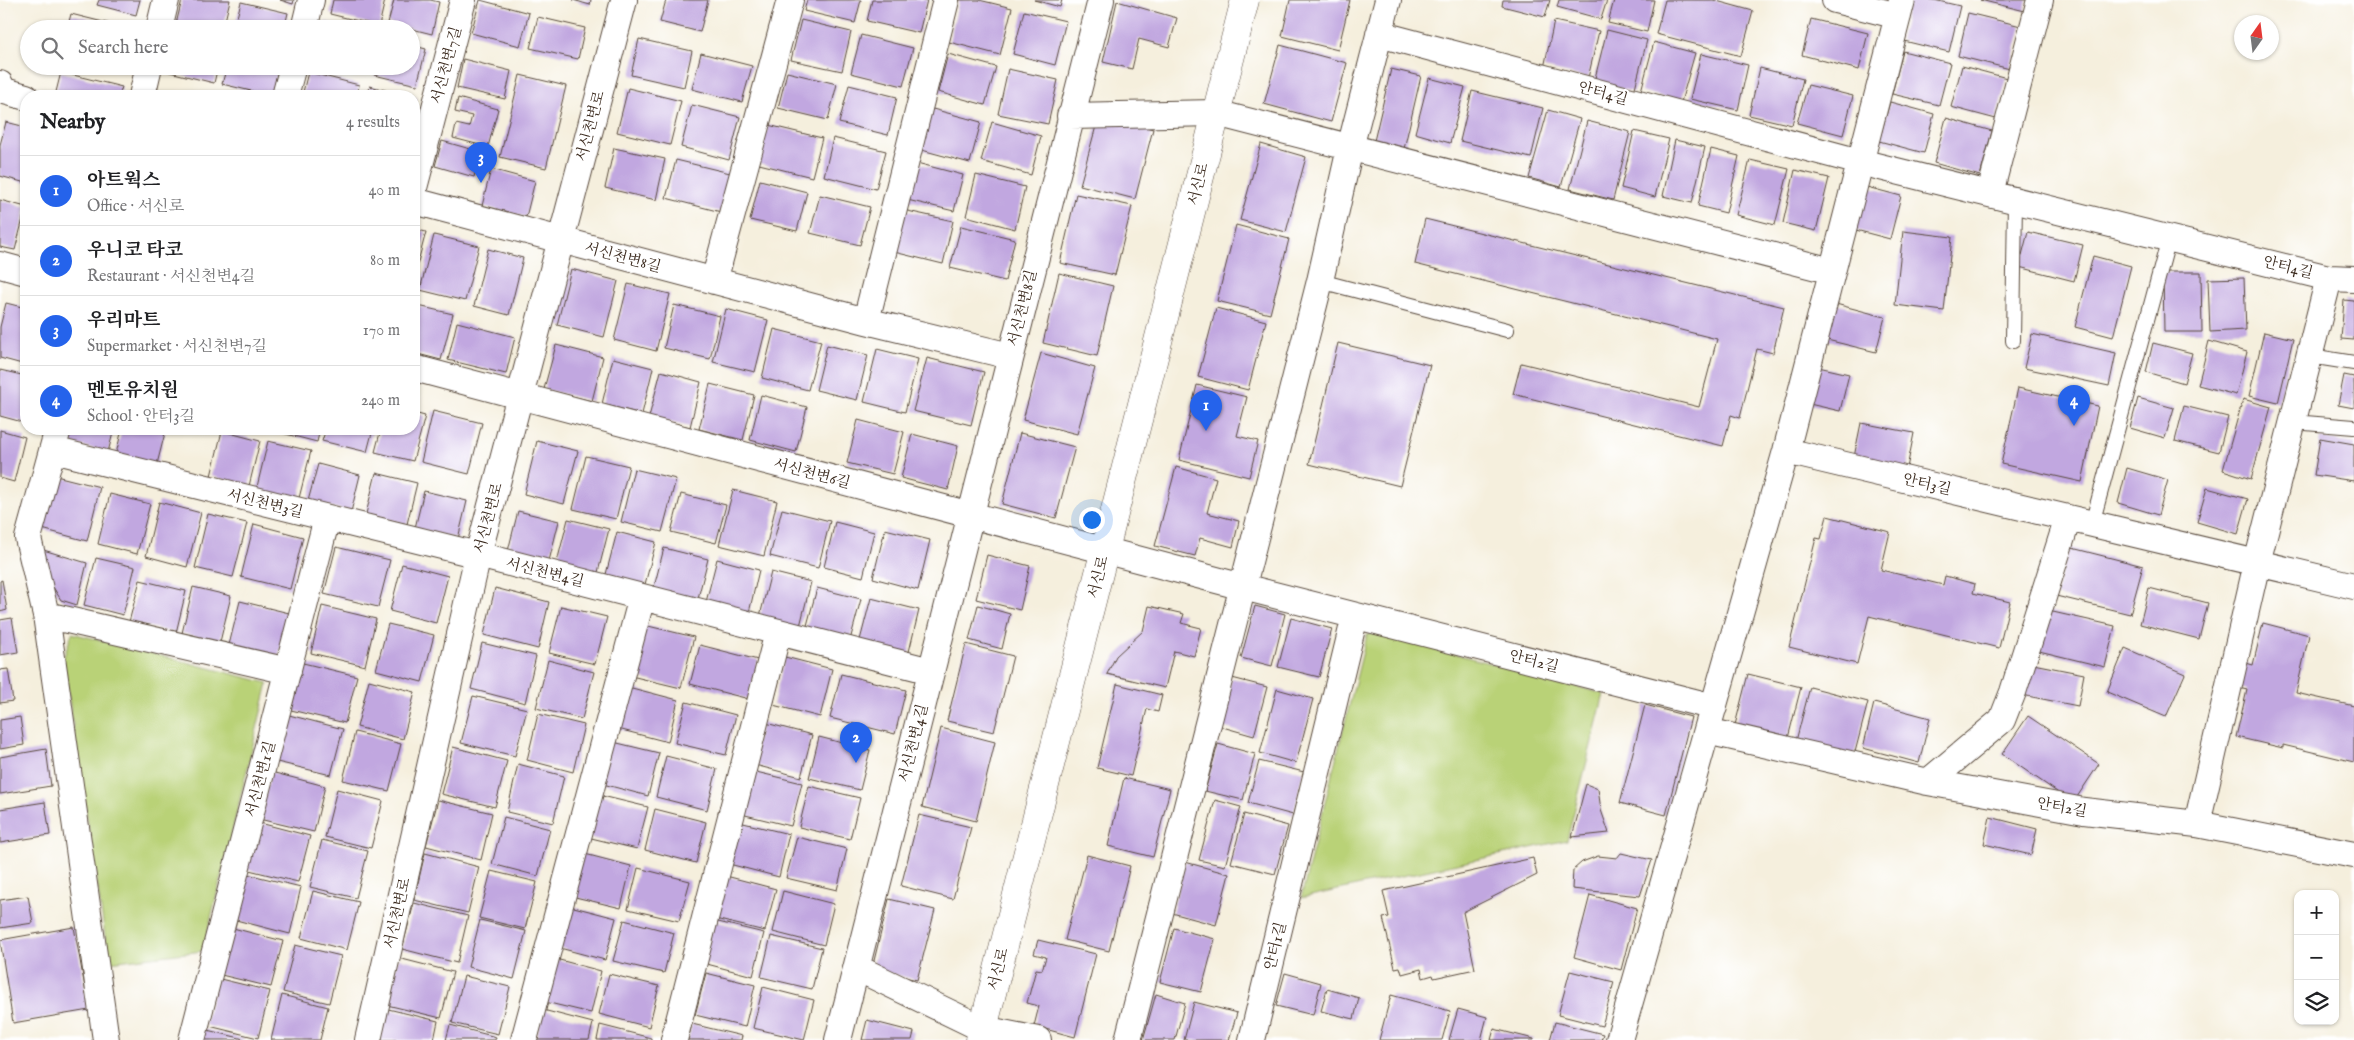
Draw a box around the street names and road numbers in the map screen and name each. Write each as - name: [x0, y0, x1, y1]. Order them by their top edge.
- street label: 서신천변7길: [427, 24, 466, 106]
- street label: 안터4길: [1576, 78, 1630, 109]
- street label: 서신천변로: [572, 88, 609, 164]
- street label: 서신로: [1184, 160, 1213, 208]
- street label: 서신천변8길: [583, 238, 663, 277]
- street label: 안터4길: [2261, 252, 2315, 283]
- street label: 서신천변8길: [1004, 268, 1041, 348]
- street label: 서신천변6길: [771, 454, 852, 493]
- street label: 안터3길: [1901, 470, 1953, 499]
- street label: 서신천변로: [470, 480, 507, 556]
- street label: 서신천변3길: [225, 485, 305, 522]
- street label: 서신로: [1084, 553, 1113, 601]
- street label: 서신천변4길: [504, 554, 586, 591]
- street label: 안터2길: [1507, 646, 1561, 677]
- street label: 서신천변4길: [895, 702, 932, 784]
- street label: 서신천변1길: [241, 739, 280, 819]
- street label: 안터2길: [2035, 794, 2088, 821]
- street label: 서신천변로: [380, 875, 415, 951]
- street label: 안터1길: [1260, 920, 1291, 972]
- street label: 서신로: [984, 945, 1013, 993]

